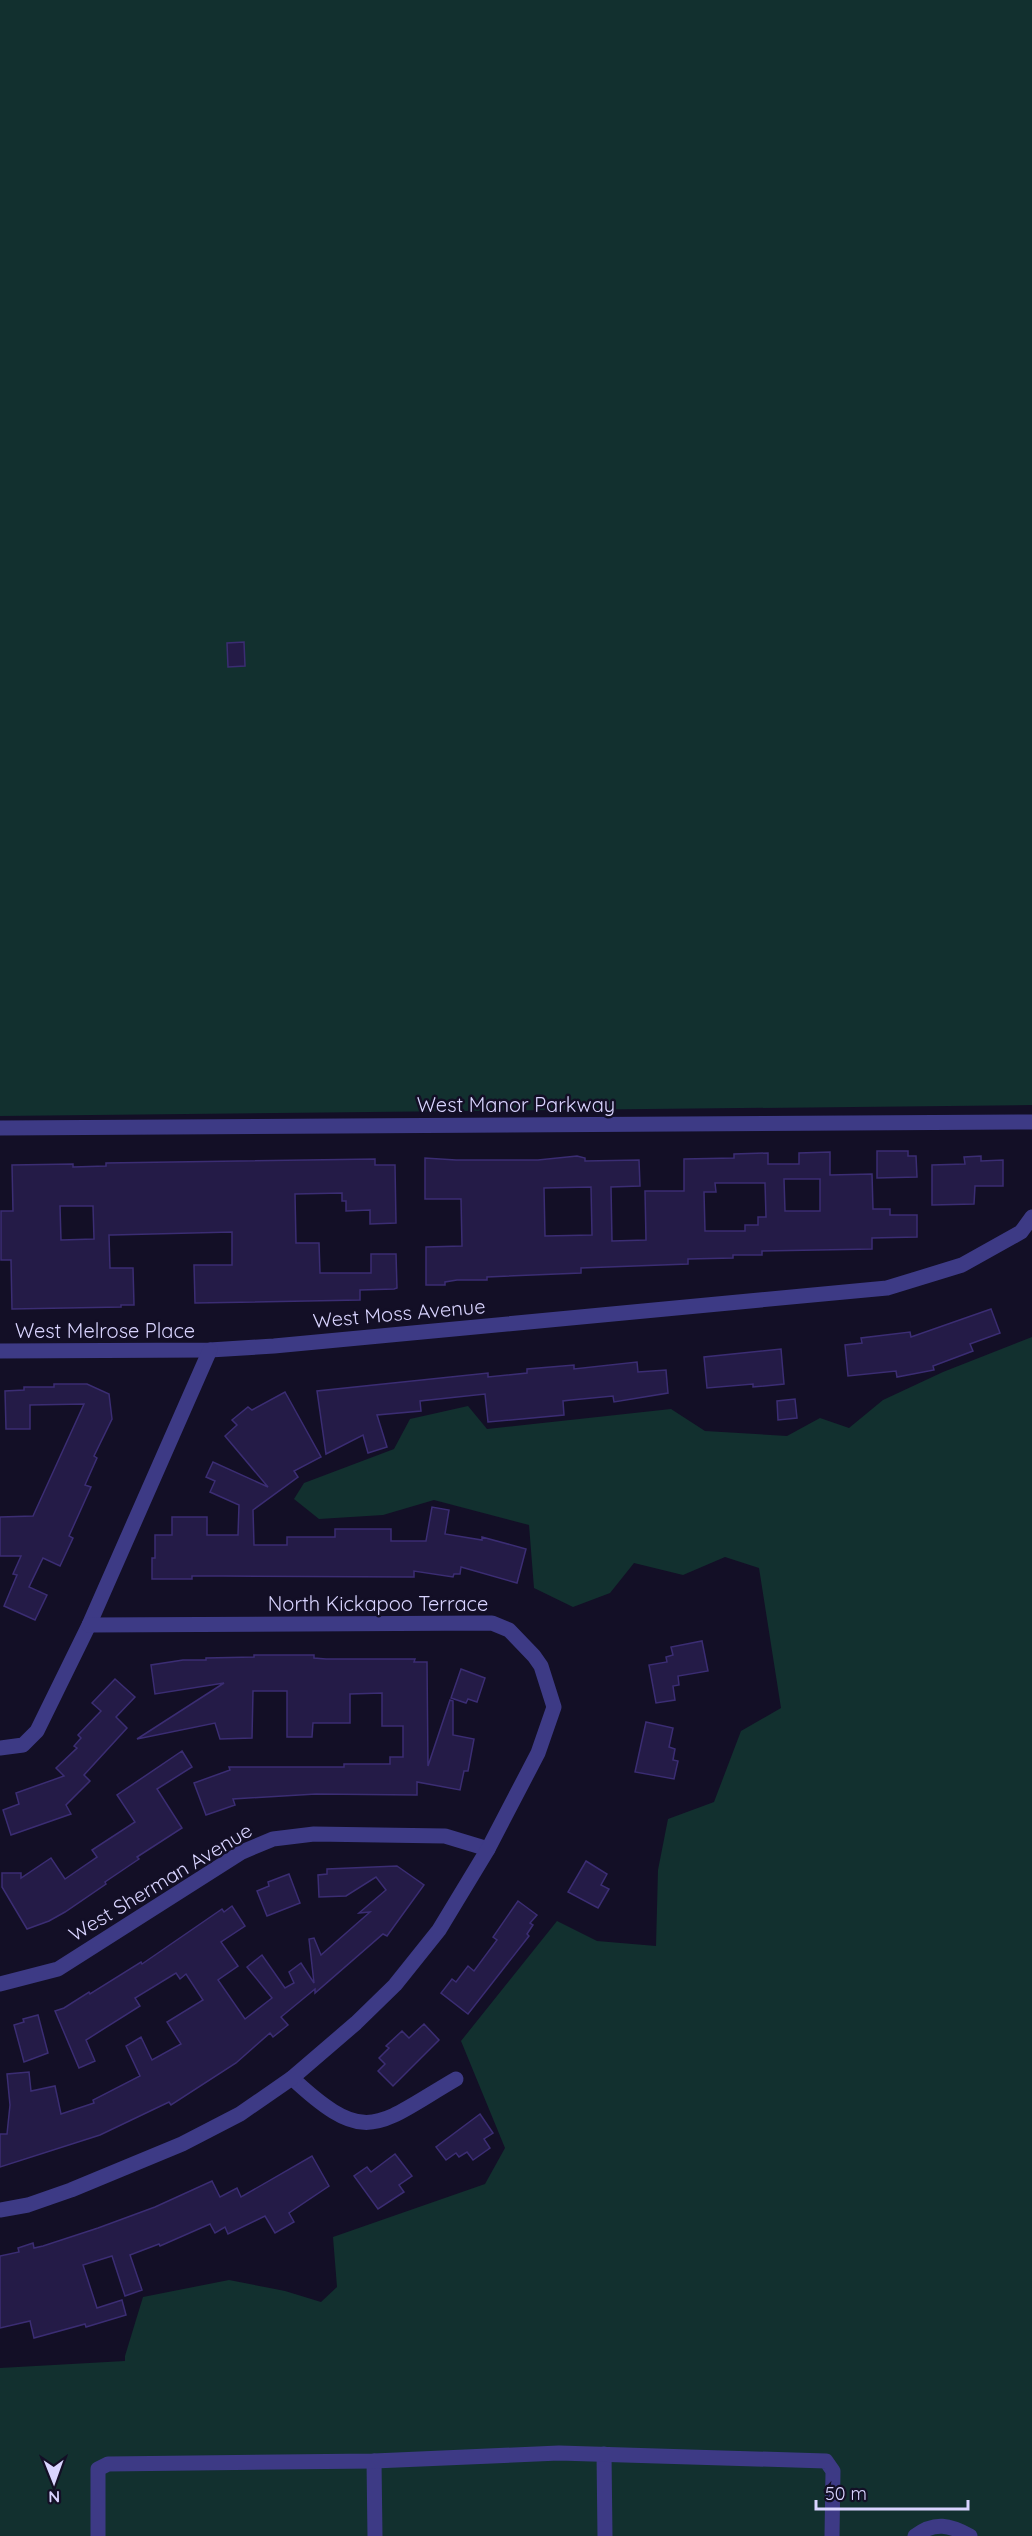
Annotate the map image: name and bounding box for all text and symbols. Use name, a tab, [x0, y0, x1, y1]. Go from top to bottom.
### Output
street label: West Manor Parkway	[417, 1092, 615, 1117]
street label: West Moss Avenue	[312, 1293, 486, 1333]
street label: West Melrose Place	[15, 1318, 195, 1343]
street label: North Kickapoo Terrace	[268, 1591, 488, 1616]
street label: West Sherman Avenue	[64, 1817, 256, 1947]
north arrow	[24, 2452, 84, 2512]
scale bar	[816, 2473, 968, 2511]
text: 50 m	[825, 2482, 867, 2505]
text: N	[48, 2487, 60, 2507]

